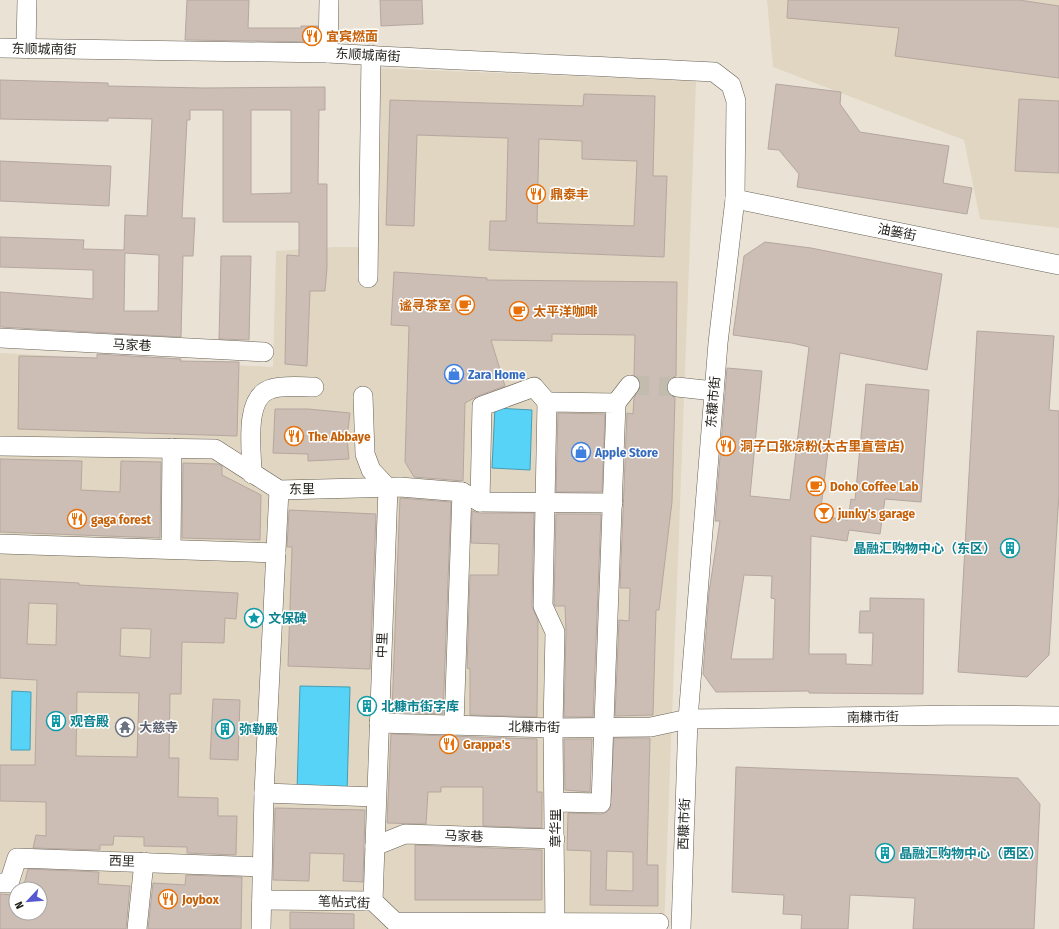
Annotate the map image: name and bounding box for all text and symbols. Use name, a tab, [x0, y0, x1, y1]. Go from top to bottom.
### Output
restaurant icon: 宜宾燃面	[301, 25, 323, 47]
place label: 宜宾燃面	[326, 29, 378, 44]
street label: 东顺城南街	[11, 41, 77, 57]
street label: 东顺城南街	[335, 46, 401, 64]
restaurant icon: 鼎泰丰	[525, 183, 547, 205]
place label: 鼎泰丰	[550, 187, 589, 202]
street label: 油篓街	[876, 221, 918, 243]
cafe icon: 谧寻茶室	[454, 294, 476, 316]
place label: 谧寻茶室	[399, 298, 451, 313]
cafe icon: 太平洋咖啡	[508, 300, 530, 322]
place label: 太平洋咖啡	[533, 304, 598, 319]
street label: 马家巷	[112, 336, 152, 354]
shop icon: Zara Home	[443, 363, 465, 385]
place label: Zara Home	[468, 367, 526, 382]
street label: 东糠市街	[703, 375, 723, 429]
restaurant icon: The Abbaye	[283, 425, 305, 447]
place label: The Abbaye	[308, 429, 371, 444]
restaurant icon: 洞子口张凉粉(太古里直营店)	[715, 435, 737, 457]
place label: 洞子口张凉粉(太古里直营店)	[740, 439, 904, 454]
shop icon: Apple Store	[570, 441, 592, 463]
place label: Apple Store	[594, 445, 658, 460]
cafe icon: Doho Coffee Lab	[805, 475, 827, 497]
place label: Doho Coffee Lab	[830, 479, 918, 494]
street label: 东里	[289, 481, 315, 497]
bar icon: junky's garage	[813, 502, 835, 524]
place label: junky's garage	[837, 506, 915, 521]
restaurant icon: gaga forest	[66, 508, 88, 530]
place label: gaga forest	[91, 512, 152, 527]
building icon: 晶融汇购物中心（东区）	[999, 537, 1021, 559]
place label: 晶融汇购物中心（东区）	[853, 541, 996, 556]
place icon: 文保碑	[243, 607, 265, 629]
place label: 文保碑	[268, 611, 307, 626]
street label: 中里	[374, 632, 390, 658]
building icon: 北糠市街字库	[356, 695, 378, 717]
place label: 北糠市街字库	[381, 699, 459, 714]
street label: 南糠市街	[847, 709, 899, 725]
building icon: 观音殿	[45, 710, 67, 732]
place label: 观音殿	[70, 714, 109, 729]
temple icon: 大慈寺	[114, 716, 136, 738]
building icon: 弥勒殿	[214, 718, 236, 740]
street label: 北糠市街	[508, 719, 560, 735]
place label: 大慈寺	[139, 720, 178, 735]
place label: 弥勒殿	[239, 722, 278, 737]
restaurant icon: Grappa's	[438, 733, 460, 755]
place label: Grappa's	[463, 737, 511, 752]
street label: 西糠市街	[676, 798, 692, 850]
street label: 章华里	[548, 808, 563, 848]
street label: 马家巷	[444, 828, 484, 844]
building icon: 晶融汇购物中心（西区）	[874, 842, 896, 864]
place label: 晶融汇购物中心（西区）	[899, 846, 1042, 861]
street label: 西里	[109, 853, 135, 869]
north arrow	[8, 881, 48, 921]
restaurant icon: Joybox	[157, 888, 179, 910]
place label: Joybox	[181, 892, 220, 907]
street label: 笔帖式街	[318, 893, 370, 911]
text: N	[12, 899, 27, 911]

